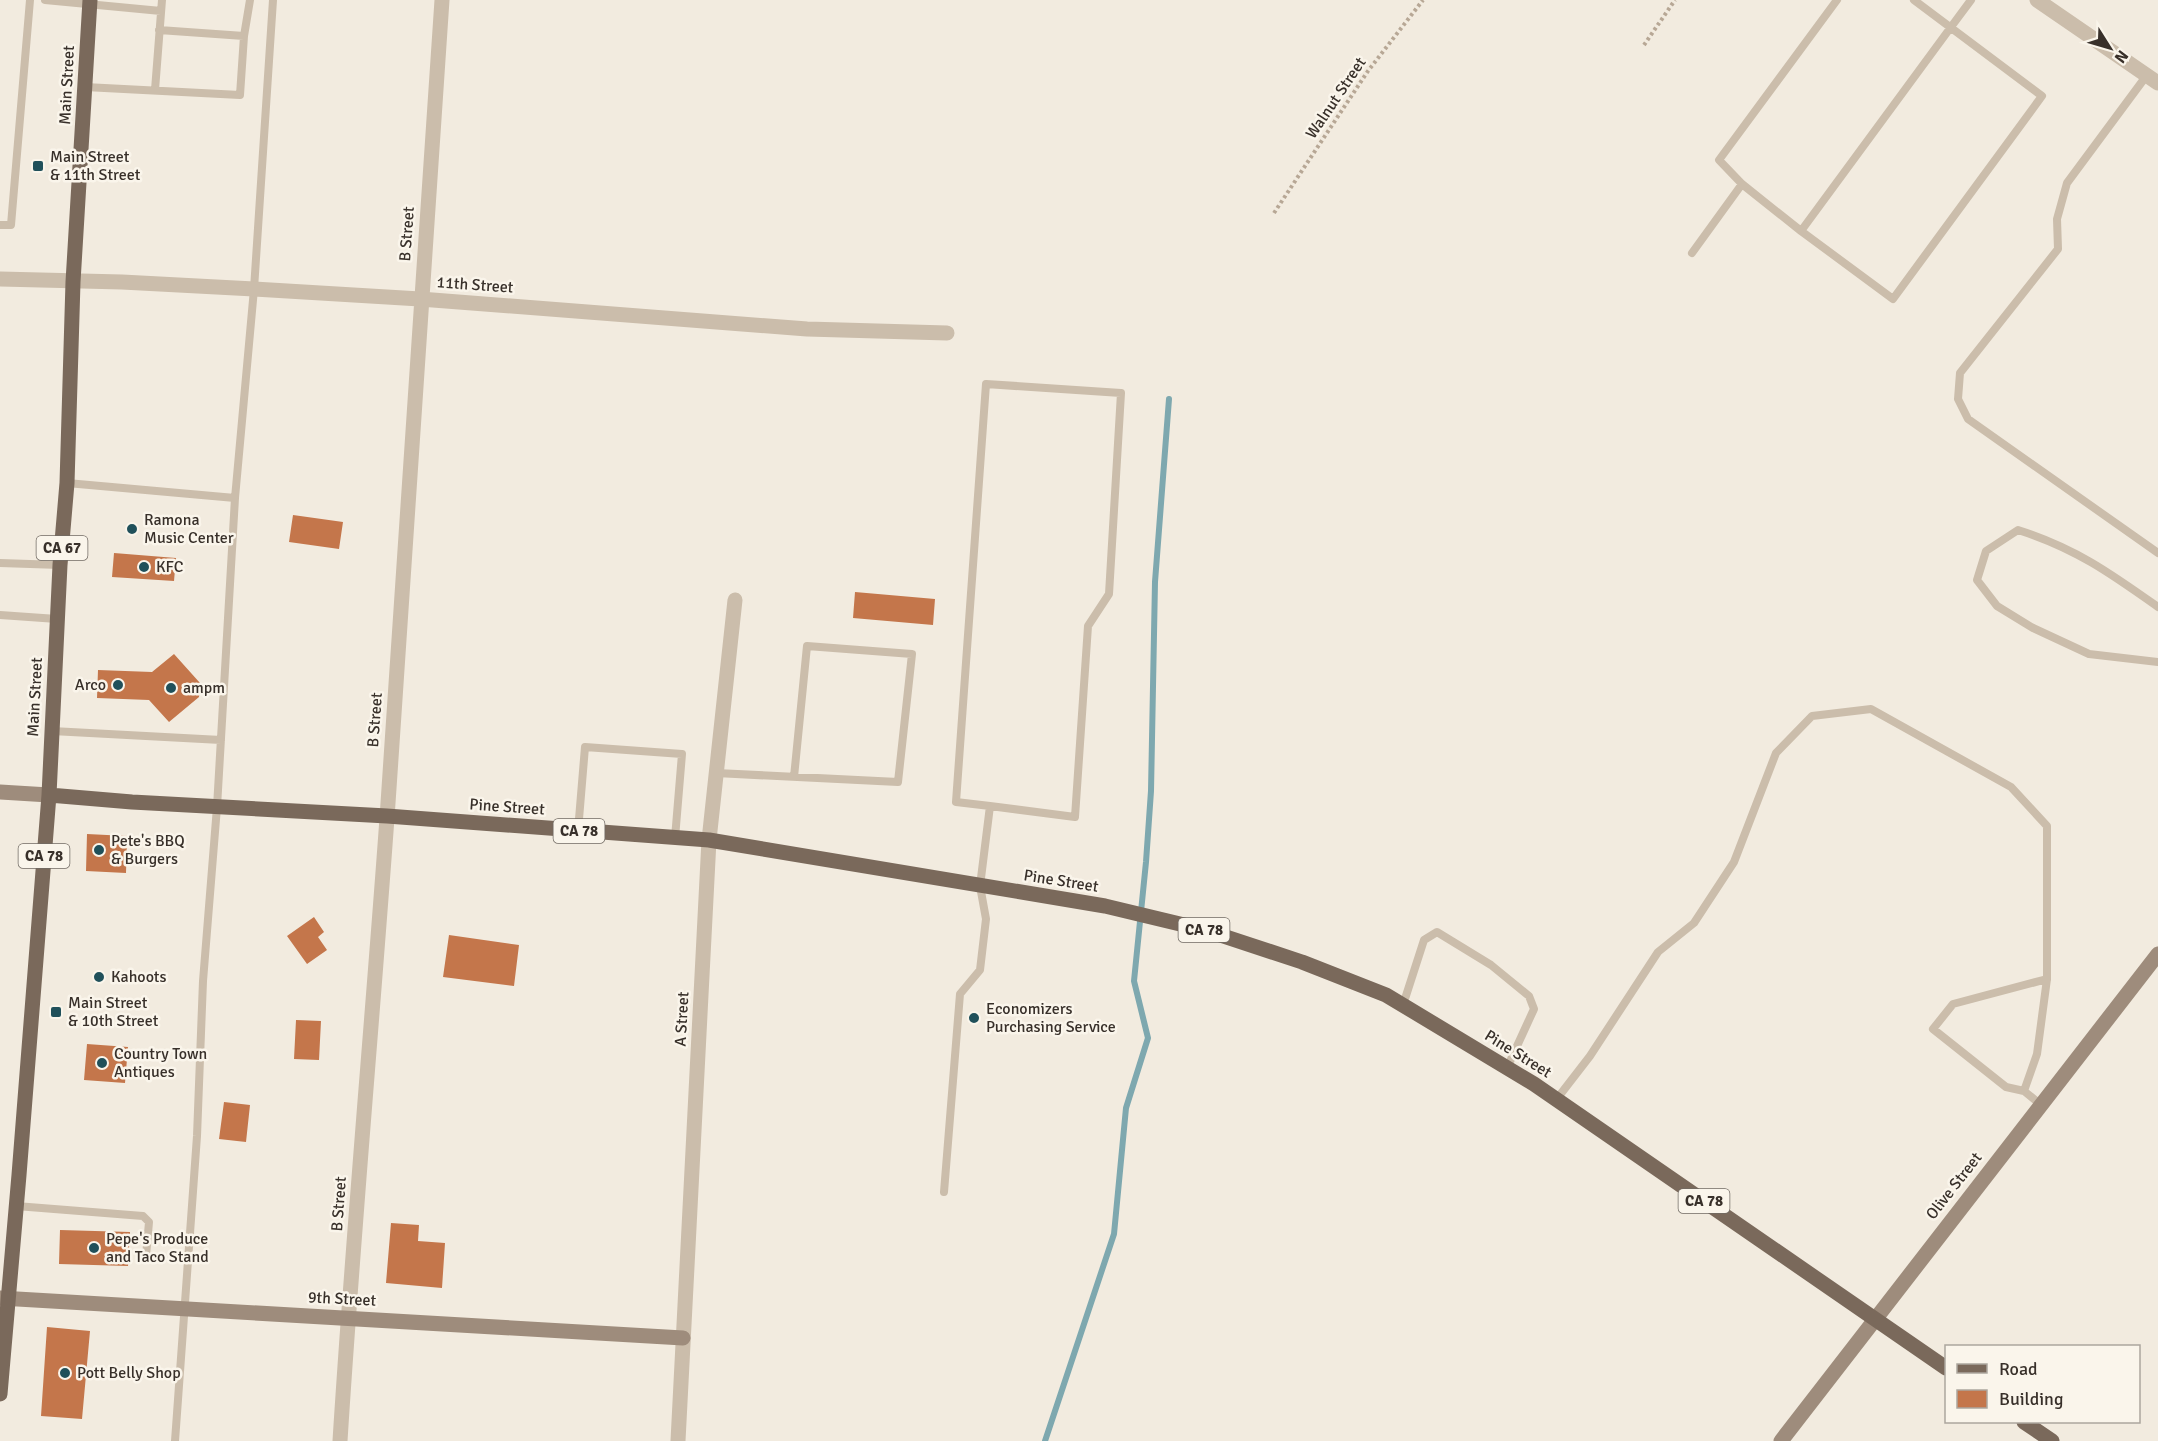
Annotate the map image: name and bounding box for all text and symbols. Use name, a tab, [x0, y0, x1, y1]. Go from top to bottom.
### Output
north arrow	[2080, 18, 2140, 78]
street label: Main Street	[55, 44, 79, 125]
text: N	[2110, 46, 2133, 67]
street label: Walnut Street	[1301, 53, 1371, 143]
place label: Main Street & 11th Street	[50, 147, 141, 185]
marker: Main Street & 11th Street	[31, 159, 45, 173]
street label: B Street	[395, 206, 419, 262]
street label: 11th Street	[436, 272, 514, 298]
place label: Ramona Music Center	[144, 510, 234, 548]
marker: Ramona Music Center	[125, 522, 139, 536]
road number: CA 67	[36, 536, 88, 560]
place label: KFC	[156, 557, 184, 577]
marker: KFC	[137, 560, 151, 574]
street label: Main Street	[23, 656, 47, 737]
place label: Arco	[75, 675, 106, 695]
marker: Arco	[111, 678, 125, 692]
place label: ampm	[183, 678, 225, 698]
marker: ampm	[164, 681, 178, 695]
street label: B Street	[363, 692, 387, 748]
street label: Pine Street	[469, 794, 546, 820]
road number: CA 78	[554, 819, 604, 843]
place label: Pete's BBQ & Burgers	[111, 831, 185, 869]
marker: Pete's BBQ & Burgers	[92, 843, 106, 857]
road number: CA 78	[18, 844, 70, 868]
street label: Pine Street	[1022, 865, 1100, 897]
road number: CA 78	[1178, 918, 1230, 942]
place label: Kahoots	[111, 967, 166, 987]
marker: Kahoots	[92, 970, 106, 984]
street label: A Street	[671, 991, 693, 1047]
place label: Main Street & 10th Street	[68, 993, 159, 1031]
place label: Economizers Purchasing Service	[986, 999, 1116, 1037]
marker: Main Street & 10th Street	[49, 1005, 63, 1019]
marker: Economizers Purchasing Service	[967, 1011, 981, 1025]
street label: Pine Street	[1481, 1026, 1556, 1083]
place label: Country Town Antiques	[114, 1044, 207, 1082]
marker: Country Town Antiques	[95, 1056, 109, 1070]
street label: Olive Street	[1922, 1148, 1987, 1224]
street label: B Street	[327, 1176, 351, 1232]
road number: CA 78	[1678, 1189, 1730, 1213]
place label: Pepe's Produce and Taco Stand	[106, 1229, 209, 1267]
marker: Pepe's Produce and Taco Stand	[87, 1241, 101, 1255]
street label: 9th Street	[307, 1287, 377, 1311]
legend	[1945, 1345, 2140, 1423]
text: Road	[1999, 1358, 2038, 1380]
place label: Pott Belly Shop	[77, 1363, 181, 1383]
marker: Pott Belly Shop	[58, 1366, 72, 1380]
text: Building	[1999, 1388, 2063, 1410]

